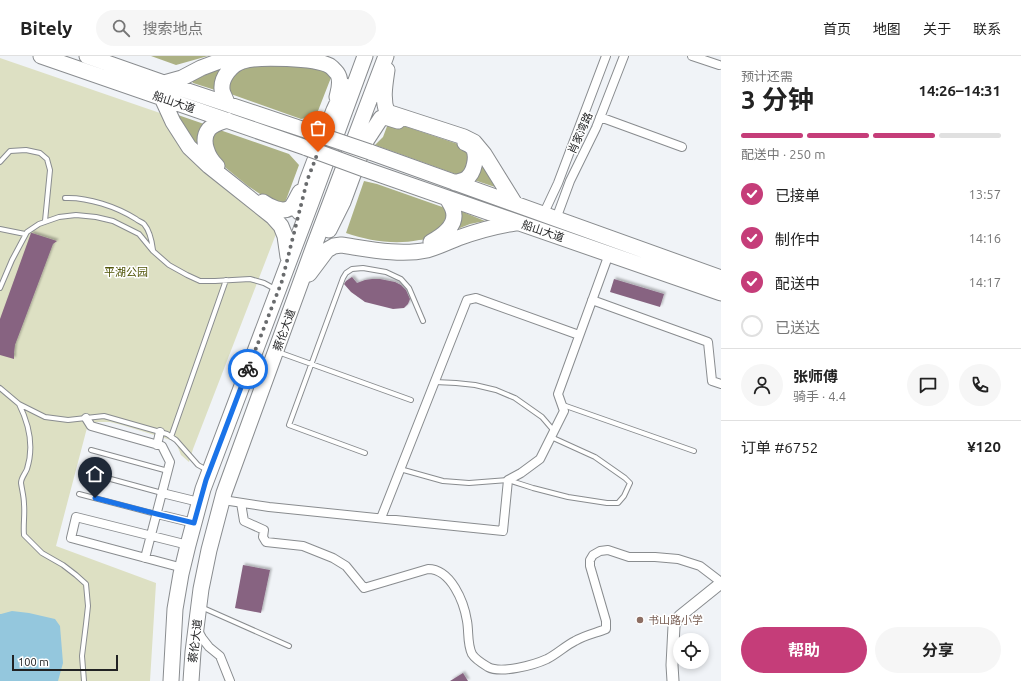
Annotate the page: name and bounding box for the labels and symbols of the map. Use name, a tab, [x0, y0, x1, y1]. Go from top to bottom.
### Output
street label: 船山大道	[151, 89, 197, 115]
street label: 肖家湾路	[566, 110, 594, 156]
pin	[301, 111, 335, 152]
street label: 船山大道	[520, 218, 566, 244]
park label: 平湖公园	[104, 266, 148, 278]
street label: 蔡伦大道	[271, 307, 297, 353]
courier	[228, 349, 268, 389]
pin	[78, 457, 112, 498]
place label: 书山路小学	[648, 614, 703, 626]
marker: 书山路小学	[635, 615, 645, 625]
street label: 蔡伦大道	[186, 618, 204, 664]
scale bar	[12, 653, 118, 672]

